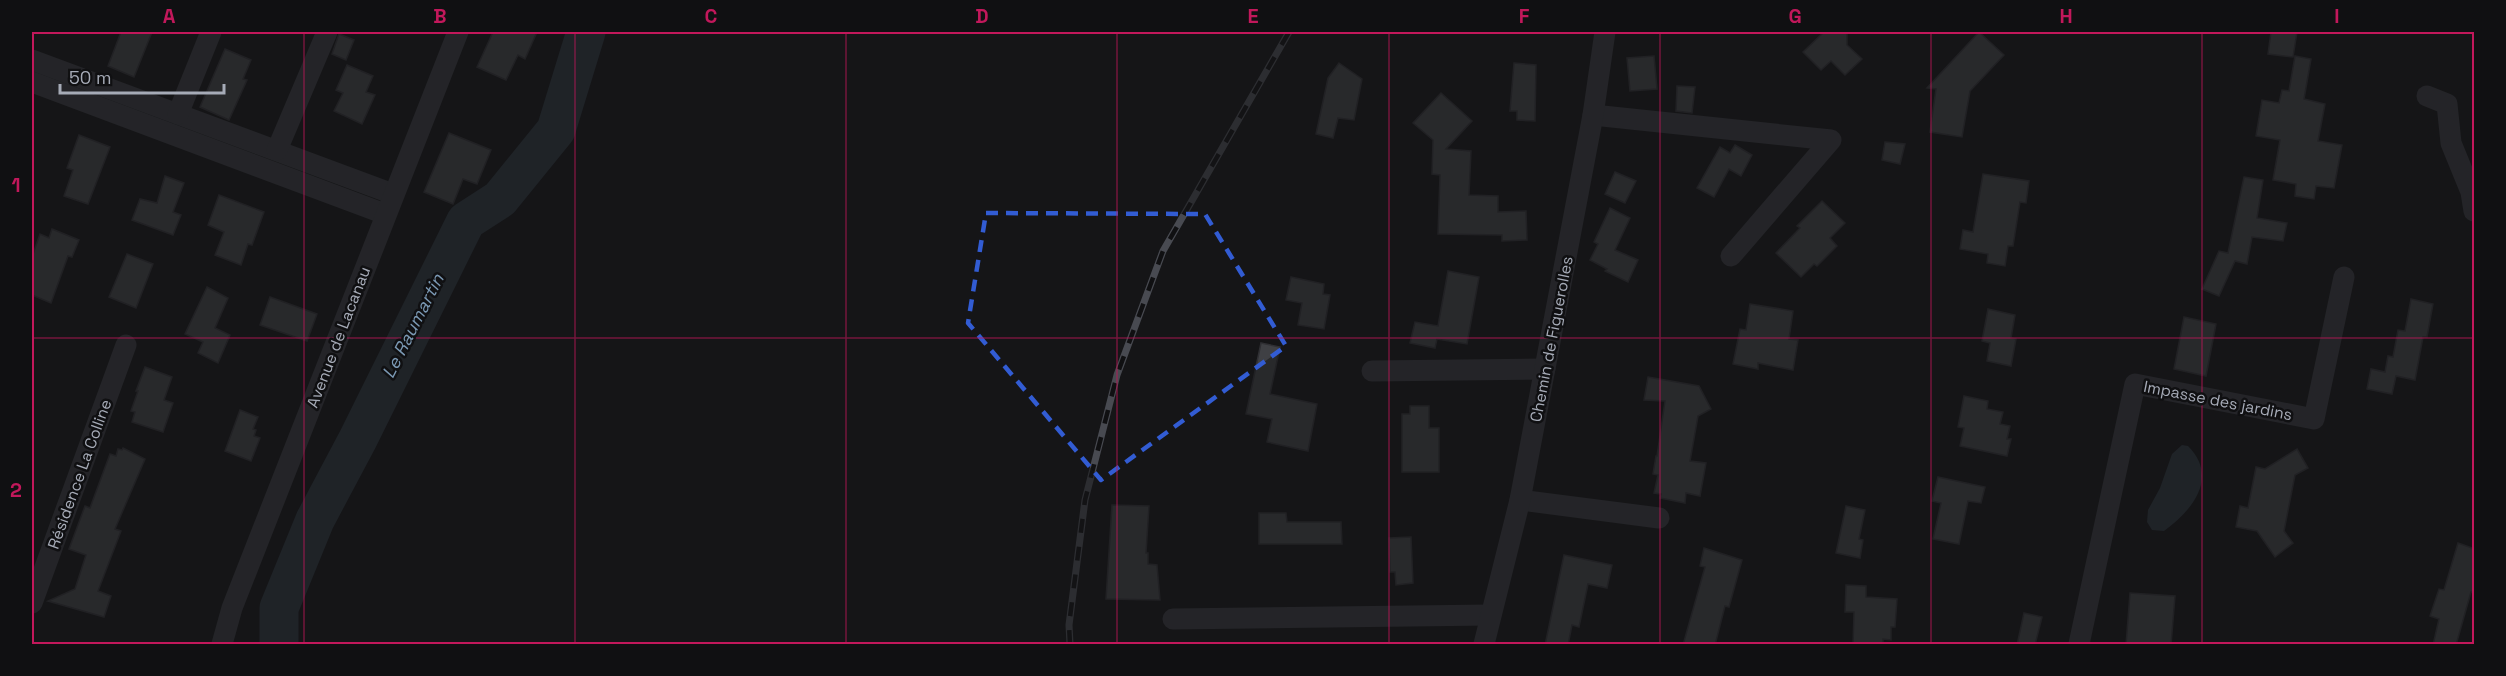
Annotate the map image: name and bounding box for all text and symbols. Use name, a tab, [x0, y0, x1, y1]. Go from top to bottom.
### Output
text: A	[163, 3, 176, 29]
text: B	[433, 3, 447, 29]
text: C	[705, 3, 718, 29]
text: D	[975, 3, 989, 29]
text: E	[1247, 3, 1259, 29]
text: F	[1519, 3, 1530, 29]
text: G	[1788, 3, 1802, 29]
text: H	[2059, 3, 2073, 29]
text: I	[2334, 3, 2340, 29]
scale bar	[60, 57, 224, 95]
text: 50 m	[69, 66, 111, 89]
text: 1	[11, 172, 21, 198]
street label: Chemin de Figuerolles	[1525, 254, 1578, 424]
street label: Avenue de Lacanau	[302, 264, 375, 411]
water label: Le Raumartin	[376, 269, 449, 382]
street label: Impasse des jardins	[2142, 376, 2294, 425]
street label: Résidence La Colline	[43, 396, 116, 552]
text: 2	[10, 477, 22, 503]

